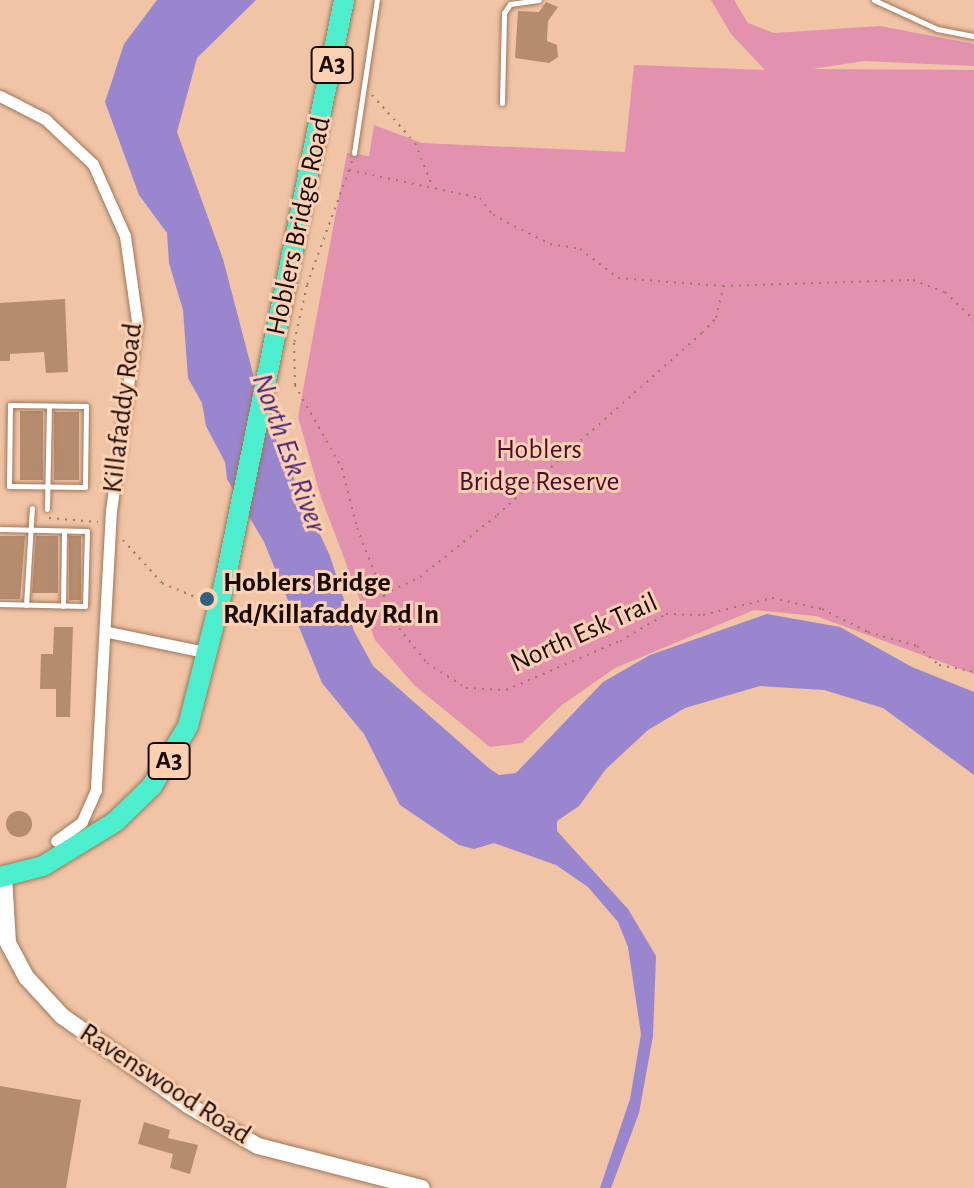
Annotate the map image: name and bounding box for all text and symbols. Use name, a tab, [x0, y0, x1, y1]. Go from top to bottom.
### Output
road number: A3	[310, 43, 354, 87]
street label: Hoblers Bridge Road	[259, 114, 339, 338]
street label: Killafaddy Road	[96, 321, 150, 495]
water label: North Esk River	[244, 369, 334, 537]
park label: Hoblers Bridge Reserve	[459, 433, 619, 499]
place label: Hoblers Bridge Rd/Killafaddy Rd In	[223, 566, 439, 632]
street label: North Esk Trail	[505, 586, 663, 680]
marker: Hoblers Bridge Rd/Killafaddy Rd In	[198, 590, 216, 608]
road number: A3	[147, 739, 191, 783]
street label: Ravenswood Road	[73, 1016, 257, 1152]

